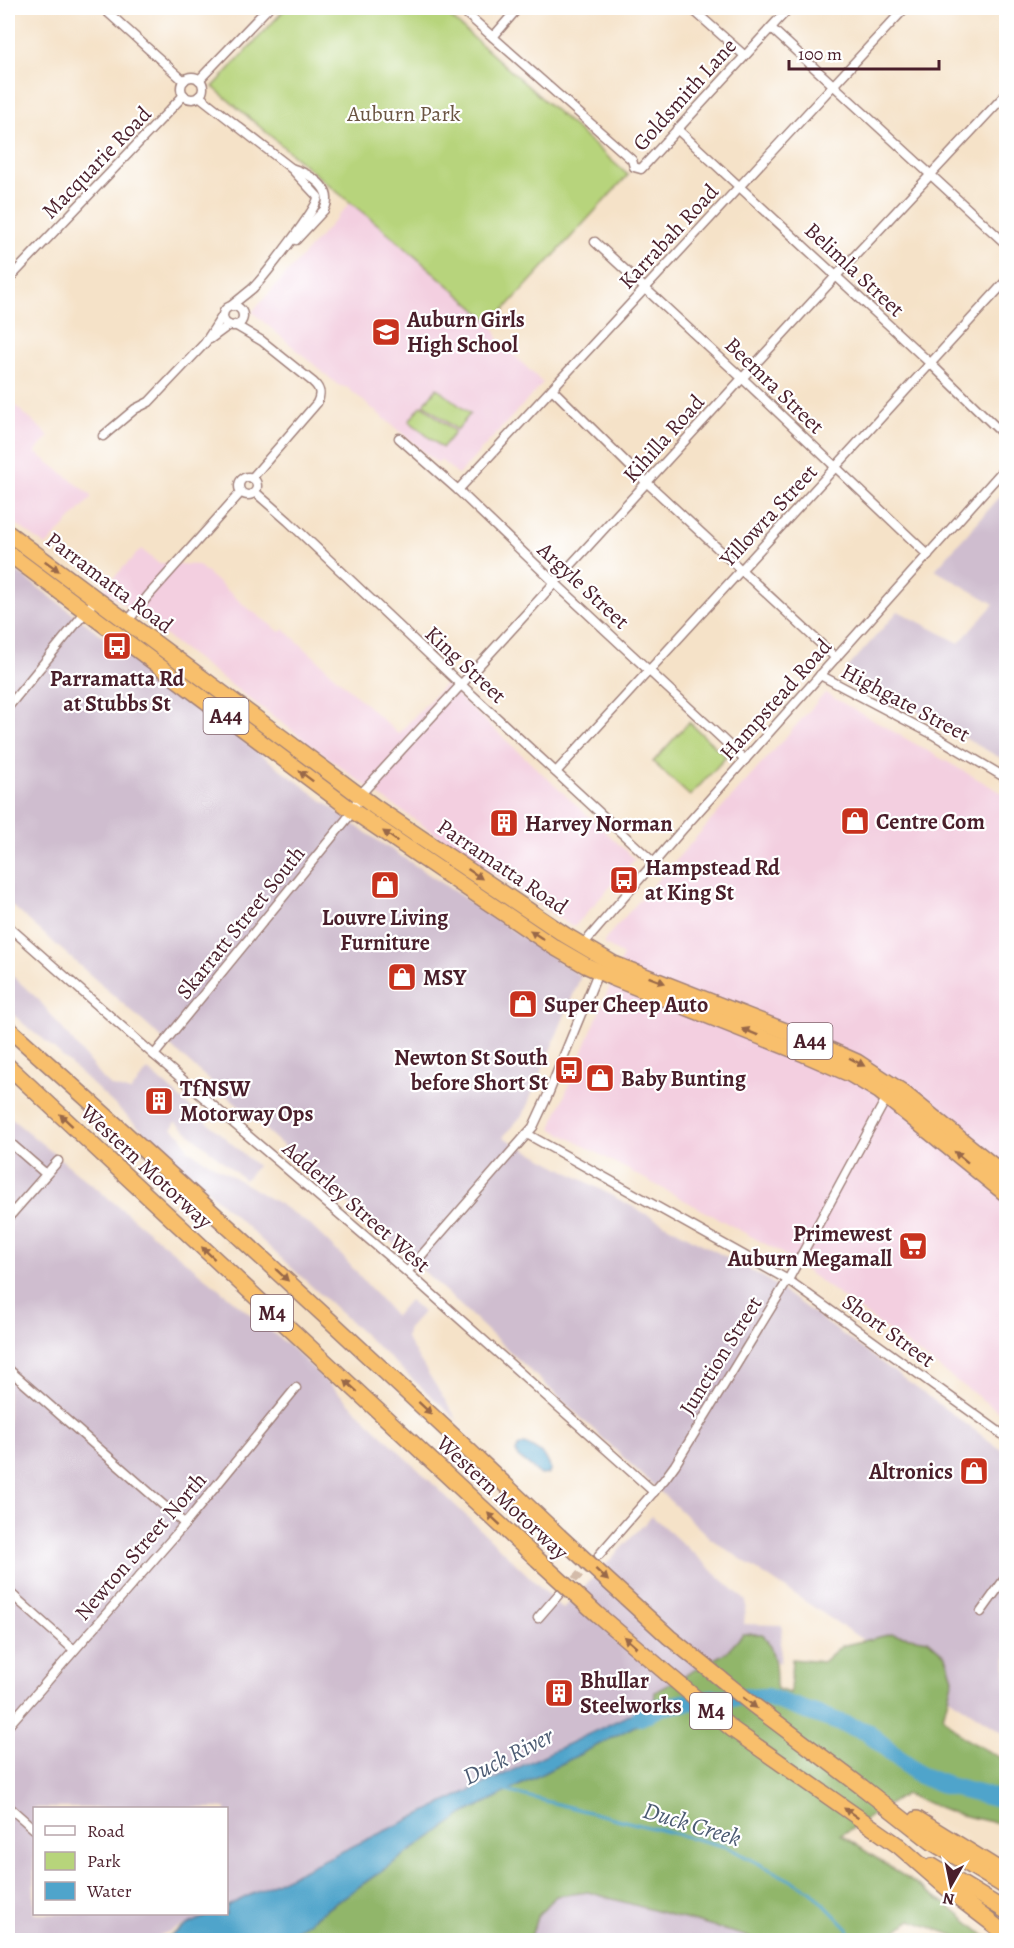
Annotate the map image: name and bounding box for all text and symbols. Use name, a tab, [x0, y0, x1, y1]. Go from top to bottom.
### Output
street label: Goldsmith Lane	[626, 32, 744, 158]
scale bar	[789, 33, 939, 71]
text: 100 m	[798, 42, 842, 66]
park label: Auburn Park	[346, 99, 461, 129]
street label: Macquarie Road	[35, 100, 158, 226]
street label: Karrabah Road	[612, 177, 726, 296]
street label: Belimla Street	[798, 216, 911, 324]
place label: Auburn Girls High School	[406, 305, 525, 360]
school or university icon: Auburn Girls High School	[370, 316, 402, 348]
street label: Beemra Street	[718, 331, 831, 441]
street label: Kihilla Road	[616, 388, 712, 489]
street label: Yillowra Street	[712, 458, 824, 575]
street label: Parramatta Road	[40, 525, 179, 641]
street label: Argyle Street	[530, 535, 636, 636]
one-way arrow	[43, 560, 59, 572]
street label: King Street	[418, 619, 513, 710]
bus stop icon: Parramatta Rd at Stubbs St	[101, 630, 133, 662]
street label: Hampstead Road	[713, 632, 839, 767]
street label: Highgate Street	[836, 656, 975, 749]
place label: Parramatta Rd at Stubbs St	[50, 664, 185, 719]
road number: A44	[204, 698, 248, 734]
one-way arrow	[298, 769, 314, 782]
shop icon: Centre Com	[839, 805, 871, 837]
building icon: Harvey Norman	[488, 807, 520, 839]
place label: Centre Com	[876, 807, 985, 837]
place label: Harvey Norman	[525, 809, 673, 839]
street label: Parramatta Road	[431, 812, 574, 922]
one-way arrow	[382, 830, 398, 842]
street label: Skarratt Street South	[169, 839, 312, 1006]
place label: Hampstead Rd at King St	[645, 853, 780, 908]
bus stop icon: Hampstead Rd at King St	[608, 864, 640, 896]
one-way arrow	[467, 868, 483, 880]
shop icon: Louvre Living Furniture	[369, 869, 401, 901]
place label: Louvre Living Furniture	[322, 903, 449, 958]
one-way arrow	[530, 929, 546, 941]
shop icon: MSY	[386, 961, 418, 993]
place label: MSY	[423, 963, 467, 993]
one-way arrow	[648, 976, 666, 986]
shop icon: Super Cheep Auto	[507, 988, 539, 1020]
place label: Super Cheep Auto	[544, 990, 708, 1020]
road number: A44	[788, 1023, 832, 1059]
one-way arrow	[740, 1027, 758, 1037]
place label: Newton St South before Short St	[394, 1043, 549, 1098]
bus stop icon: Newton St South before Short St	[553, 1054, 585, 1086]
one-way arrow	[848, 1057, 865, 1067]
shop icon: Baby Bunting	[584, 1062, 616, 1094]
place label: Baby Bunting	[621, 1064, 747, 1094]
place label: TfNSW Motorway Ops	[180, 1074, 313, 1129]
building icon: TfNSW Motorway Ops	[143, 1085, 175, 1117]
street label: Western Motorway	[73, 1097, 219, 1236]
one-way arrow	[59, 1114, 73, 1128]
street label: Adderley Street West	[275, 1133, 437, 1279]
one-way arrow	[953, 1151, 969, 1164]
place label: Primewest Auburn Megamall	[727, 1219, 893, 1274]
supermarket icon: Primewest Auburn Megamall	[897, 1230, 929, 1262]
one-way arrow	[201, 1246, 216, 1260]
one-way arrow	[274, 1268, 289, 1281]
street label: Short Street	[836, 1287, 941, 1375]
street label: Junction Street	[672, 1290, 769, 1421]
road number: M4	[251, 1295, 293, 1331]
one-way arrow	[344, 1380, 359, 1393]
one-way arrow	[418, 1400, 432, 1414]
street label: Western Motorway	[429, 1428, 575, 1567]
shop icon: Altronics	[958, 1455, 990, 1487]
place label: Altronics	[868, 1457, 953, 1487]
street label: Newton Street North	[68, 1466, 214, 1627]
one-way arrow	[486, 1512, 501, 1526]
one-way arrow	[595, 1568, 609, 1582]
one-way arrow	[622, 1636, 638, 1649]
place label: Bhullar Steelworks	[580, 1666, 682, 1721]
building icon: Bhullar Steelworks	[543, 1677, 575, 1709]
road number: M4	[690, 1693, 732, 1729]
one-way arrow	[742, 1696, 758, 1709]
water label: Duck River	[457, 1719, 559, 1792]
water label: Duck Creek	[639, 1794, 745, 1854]
legend	[33, 1807, 228, 1915]
one-way arrow	[843, 1807, 859, 1819]
text: Road	[87, 1819, 125, 1843]
text: Park	[87, 1849, 121, 1873]
north arrow	[921, 1855, 981, 1915]
text: Water	[86, 1879, 132, 1903]
text: N	[941, 1887, 956, 1911]

